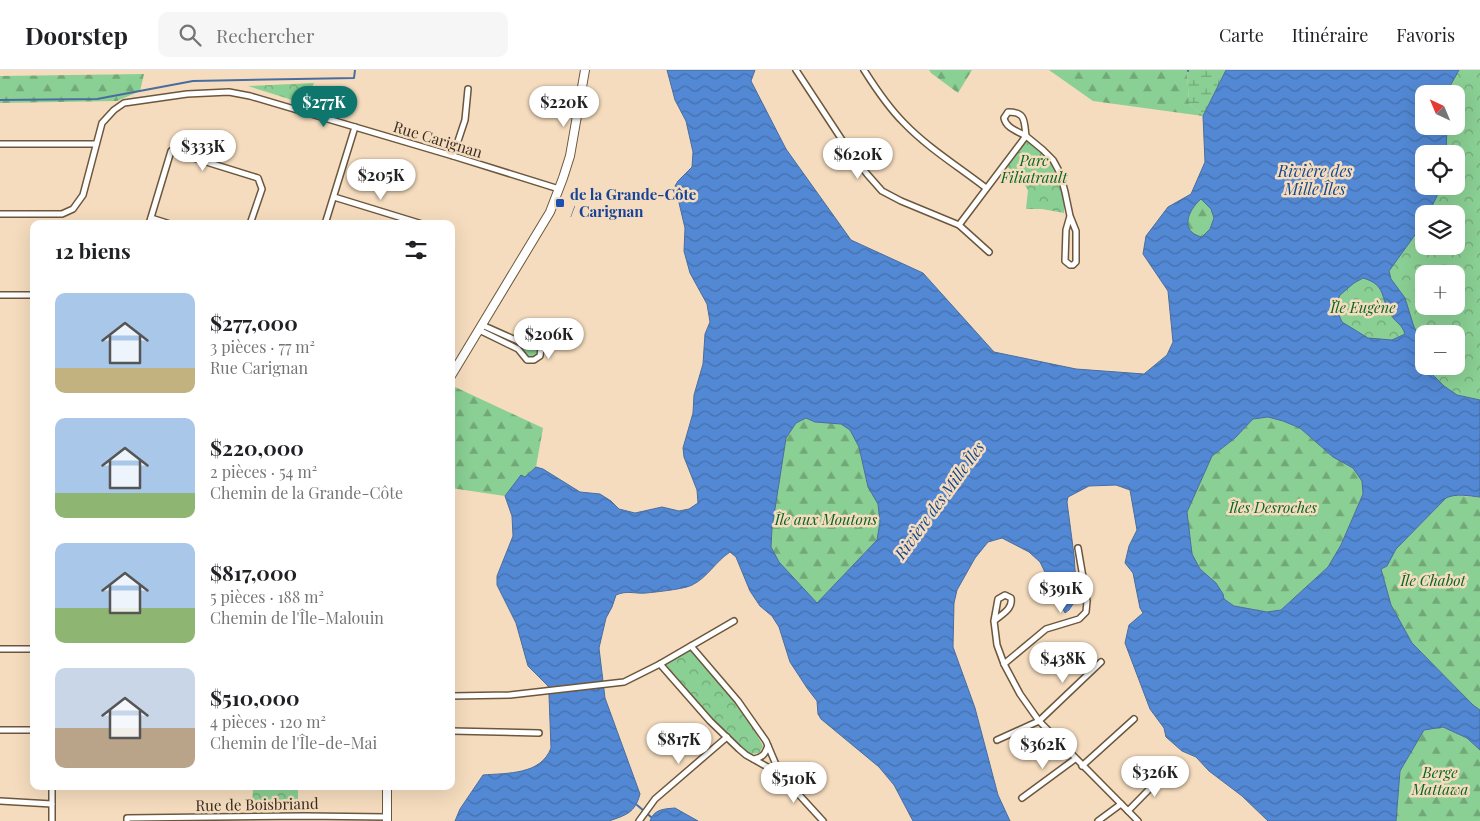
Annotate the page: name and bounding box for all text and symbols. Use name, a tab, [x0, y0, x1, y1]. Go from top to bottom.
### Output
search box	[158, 12, 508, 57]
text: Doorstep	[25, 19, 128, 51]
icon: search	[176, 21, 204, 49]
text: Rechercher	[216, 22, 314, 48]
text: Carte	[1219, 23, 1264, 47]
text: Itinéraire	[1292, 23, 1368, 47]
text: Favoris	[1396, 23, 1455, 47]
pin: $277K	[289, 85, 359, 128]
pin: $220K	[529, 85, 599, 128]
north arrow	[1415, 85, 1465, 135]
map controls	[1415, 85, 1465, 375]
text: $277K	[302, 91, 346, 112]
text: $220K	[540, 91, 588, 112]
street label: Rue Carignan	[391, 116, 485, 162]
pin: $333K	[168, 129, 238, 172]
text: $333K	[181, 135, 225, 156]
pin: $620K	[823, 138, 893, 180]
text: $620K	[834, 143, 882, 164]
button: locate	[1415, 145, 1465, 195]
park label: Parc Filiatrault	[1000, 150, 1068, 187]
pin: $205K	[346, 158, 416, 201]
water label: Rivière des Mille Îles	[1277, 160, 1352, 199]
text: $205K	[358, 164, 404, 185]
place label: de la Grande-Côte / Carignan	[570, 184, 697, 221]
marker: de la Grande-Côte / Carignan	[554, 197, 566, 209]
button: layers	[1415, 205, 1465, 255]
text: 12 biens	[55, 236, 131, 264]
icon: filters	[402, 236, 430, 264]
button: +	[1415, 265, 1465, 315]
park label: Ïle Eugène	[1329, 297, 1396, 317]
text: $277,000	[210, 308, 298, 336]
icon: home	[95, 313, 155, 373]
pin: $206K	[514, 318, 584, 360]
text: $206K	[525, 323, 573, 344]
button: −	[1415, 325, 1465, 375]
text: 3 pièces · 77 m²	[210, 336, 315, 357]
text: Rue Carignan	[210, 357, 308, 378]
text: $220,000	[210, 433, 304, 461]
water label: Rivière des Mille Îles	[889, 437, 989, 564]
icon: home	[95, 438, 155, 498]
text: 2 pièces · 54 m²	[210, 461, 317, 482]
text: Chemin de la Grande-Côte	[210, 482, 403, 503]
park label: Îles Desroches	[1228, 497, 1317, 517]
park label: Île aux Moutons	[774, 509, 878, 529]
text: $817,000	[210, 558, 297, 586]
icon: home	[95, 563, 155, 623]
park label: Île Chabot	[1399, 570, 1467, 590]
pin: $391K	[1026, 572, 1096, 614]
text: $391K	[1039, 577, 1083, 598]
text: 5 pièces · 188 m²	[210, 586, 324, 607]
text: Chemin de l'Île-Malouin	[210, 607, 384, 628]
pin: $438K	[1028, 642, 1098, 684]
text: $438K	[1040, 647, 1086, 668]
text: $510,000	[210, 683, 300, 711]
icon: home	[95, 688, 155, 748]
text: 4 pièces · 120 m²	[210, 711, 326, 732]
pin: $817K	[644, 722, 714, 765]
text: $817K	[658, 728, 701, 749]
pin: $362K	[1008, 728, 1078, 770]
text: Chemin de l'Île-de-Mai	[210, 732, 377, 753]
text: $362K	[1020, 733, 1066, 754]
pin: $326K	[1120, 756, 1190, 798]
text: $326K	[1132, 761, 1178, 782]
pin: $510K	[759, 762, 829, 804]
park label: Berge Mattawa	[1411, 762, 1468, 799]
text: $510K	[772, 767, 816, 788]
street label: Rue de Boisbriand	[195, 793, 319, 815]

